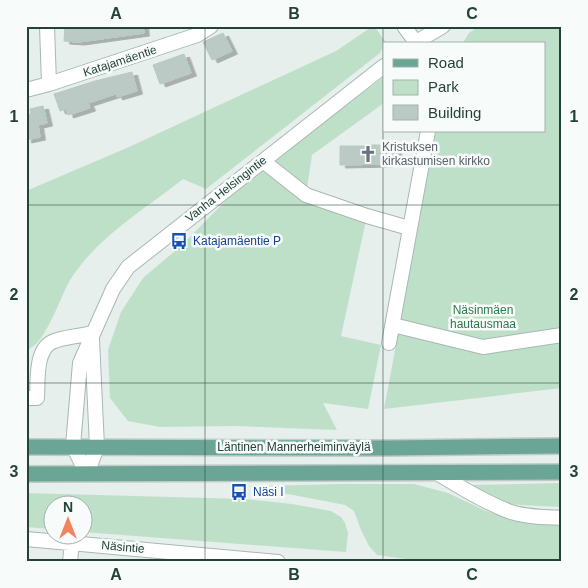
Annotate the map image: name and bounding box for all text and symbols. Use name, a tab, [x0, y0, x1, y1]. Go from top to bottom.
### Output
text: A	[110, 5, 122, 22]
text: B	[288, 5, 300, 22]
text: C	[466, 5, 478, 22]
street label: Katajamäentie	[81, 42, 159, 80]
legend	[383, 42, 546, 132]
text: Road	[428, 54, 464, 71]
text: Park	[428, 78, 459, 95]
text: Building	[428, 104, 481, 121]
text: 1	[10, 108, 19, 125]
text: 1	[570, 108, 579, 125]
place label: Kristuksen kirkastumisen kirkko	[382, 140, 490, 168]
church icon: Kristuksen kirkastumisen kirkko	[358, 144, 378, 164]
street label: Vanha Helsingintie	[183, 153, 270, 225]
bus stop icon: Katajamäentie P	[169, 231, 189, 251]
place label: Katajamäentie P	[193, 234, 281, 248]
text: 2	[10, 286, 19, 303]
text: 2	[570, 286, 579, 303]
park label: Näsinmäen hautausmaa	[450, 303, 516, 331]
street label: Läntinen Mannerheiminväylä	[217, 440, 371, 454]
text: 3	[10, 463, 19, 480]
text: 3	[570, 463, 579, 480]
bus stop icon: Näsi I	[229, 482, 249, 502]
place label: Näsi I	[253, 485, 284, 499]
north arrow	[42, 496, 92, 546]
text: N	[63, 499, 73, 515]
street label: Näsintie	[101, 538, 146, 556]
text: A	[110, 566, 122, 583]
text: B	[288, 566, 300, 583]
text: C	[466, 566, 478, 583]

